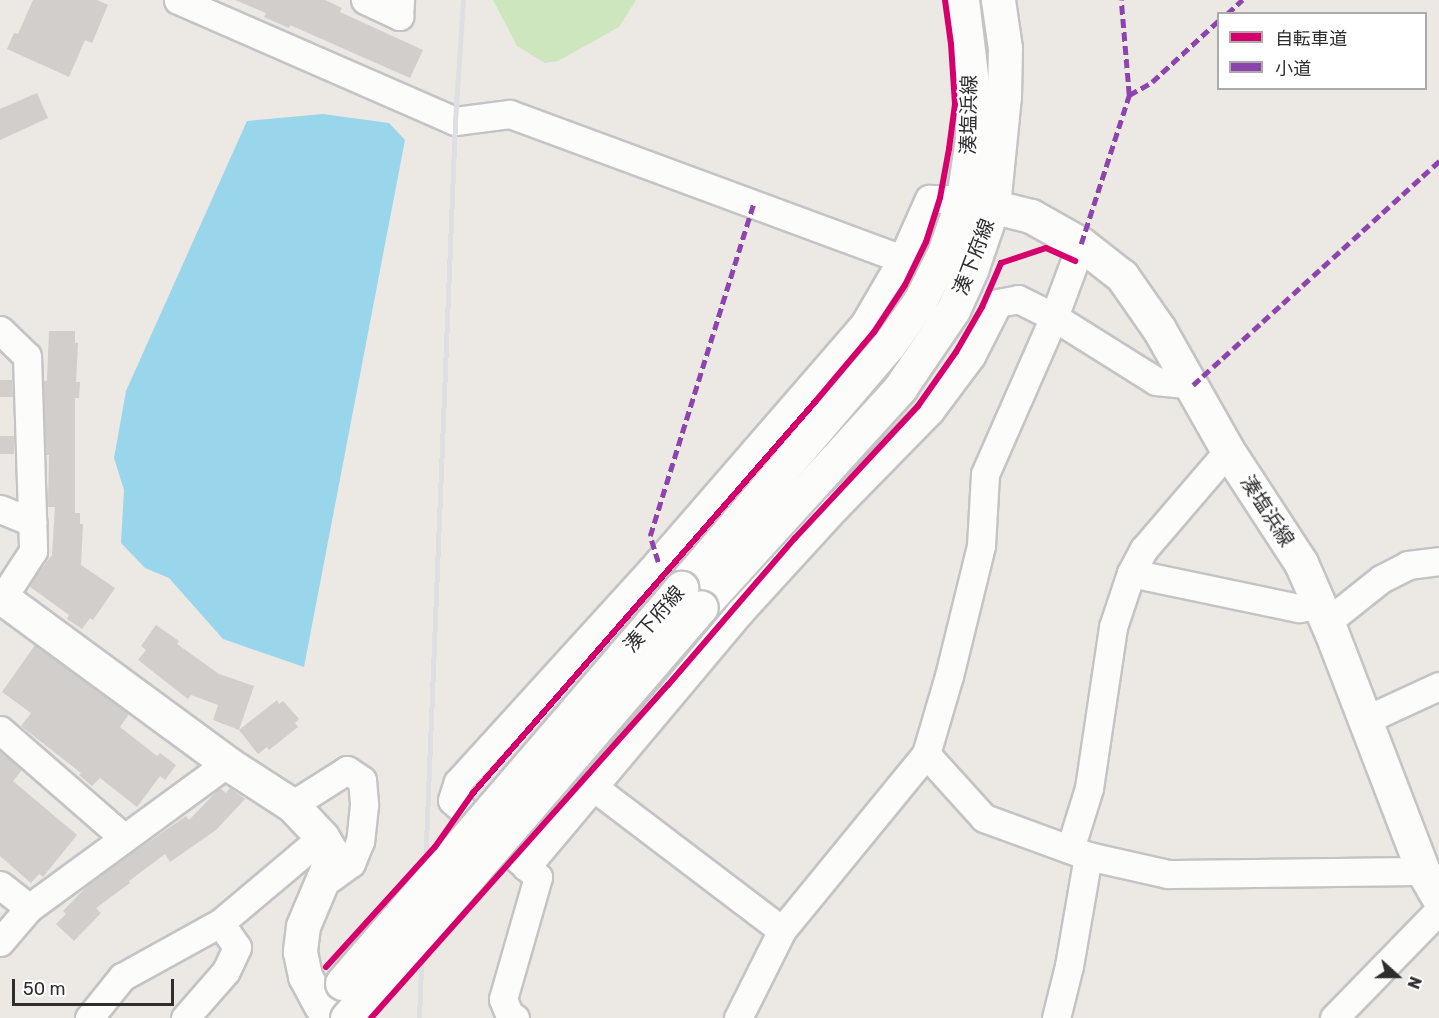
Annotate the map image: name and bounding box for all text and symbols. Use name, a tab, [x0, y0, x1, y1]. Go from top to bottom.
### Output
legend	[1217, 12, 1427, 90]
text: 自転車道	[1275, 28, 1347, 50]
text: 小道	[1275, 58, 1311, 80]
street label: 湊塩浜線	[956, 75, 982, 155]
street label: 湊下府線	[948, 215, 1000, 299]
street label: 湊塩浜線	[1235, 471, 1299, 551]
street label: 湊下府線	[619, 581, 689, 657]
north arrow	[1367, 946, 1427, 1006]
scale bar	[15, 967, 177, 1005]
text: N	[1403, 974, 1425, 991]
text: 50 m	[23, 978, 66, 1000]

